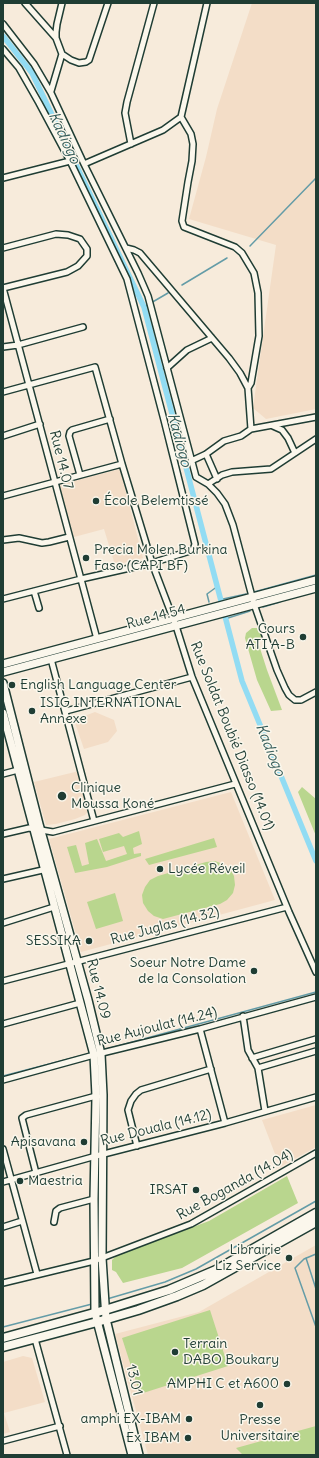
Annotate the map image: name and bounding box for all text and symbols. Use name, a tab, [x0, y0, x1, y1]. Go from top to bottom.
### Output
water label: Kadiogo	[44, 109, 84, 167]
water label: Kadiogo	[163, 411, 195, 469]
street label: Rue 14.07	[46, 429, 76, 491]
place label: École Belemtissé	[104, 493, 209, 509]
marker: École Belemtissé	[91, 496, 101, 506]
place label: Precia Molen Burkina Faso (CAPI BF)	[94, 542, 228, 574]
marker: Precia Molen Burkina Faso (CAPI BF)	[81, 553, 91, 563]
street label: Rue 14.54	[125, 601, 187, 633]
place label: Cours ATI A-B	[246, 621, 295, 654]
marker: Cours ATI A-B	[298, 632, 308, 642]
street label: Rue Soldat Boubié Diasso (14.01)	[186, 639, 278, 833]
place label: English Language Center	[20, 677, 176, 693]
marker: English Language Center	[7, 680, 17, 690]
place label: ISIG INTERNATIONAL Annexe	[40, 695, 182, 728]
marker: ISIG INTERNATIONAL Annexe	[27, 706, 37, 716]
water label: Kadiogo	[251, 721, 289, 779]
place label: Clinique Moussa Koné	[71, 780, 154, 812]
marker: Clinique Moussa Koné	[56, 790, 68, 802]
place label: Lycée Réveil	[168, 861, 245, 877]
marker: Lycée Réveil	[155, 864, 165, 874]
street label: Rue Juglas (14.32)	[109, 903, 221, 949]
place label: SESSIKA	[26, 933, 81, 949]
marker: SESSIKA	[84, 936, 94, 946]
place label: Soeur Notre Dame de la Consolation	[130, 955, 246, 988]
street label: Rue 14.09	[82, 957, 114, 1021]
marker: Soeur Notre Dame de la Consolation	[249, 966, 259, 976]
street label: Rue Aujoulat (14.24)	[95, 1004, 219, 1050]
street label: Rue Douala (14.12)	[99, 1106, 213, 1150]
place label: Apisavana	[11, 1134, 76, 1150]
marker: Apisavana	[79, 1137, 89, 1147]
street label: Rue Boganda (14.04)	[174, 1146, 296, 1224]
place label: Maestria	[28, 1173, 83, 1189]
marker: Maestria	[15, 1176, 25, 1186]
place label: IRSAT	[150, 1182, 188, 1198]
marker: IRSAT	[191, 1185, 201, 1195]
place label: Librairie Liz Service	[215, 1242, 281, 1274]
marker: Librairie Liz Service	[284, 1253, 294, 1263]
place label: Terrain DABO Boukary	[183, 1336, 279, 1368]
marker: Terrain DABO Boukary	[170, 1347, 180, 1357]
street label: 13.01	[122, 1363, 146, 1397]
place label: AMPHI C et A600	[167, 1376, 279, 1392]
marker: AMPHI C et A600	[282, 1379, 292, 1389]
marker: Presse Universitaire	[255, 1400, 265, 1410]
place label: amphi EX-IBAM	[80, 1411, 181, 1427]
place label: Presse Universitaire	[221, 1412, 299, 1444]
marker: amphi EX-IBAM	[184, 1414, 194, 1424]
place label: Ex IBAM	[126, 1430, 180, 1446]
marker: Ex IBAM	[183, 1433, 193, 1443]

